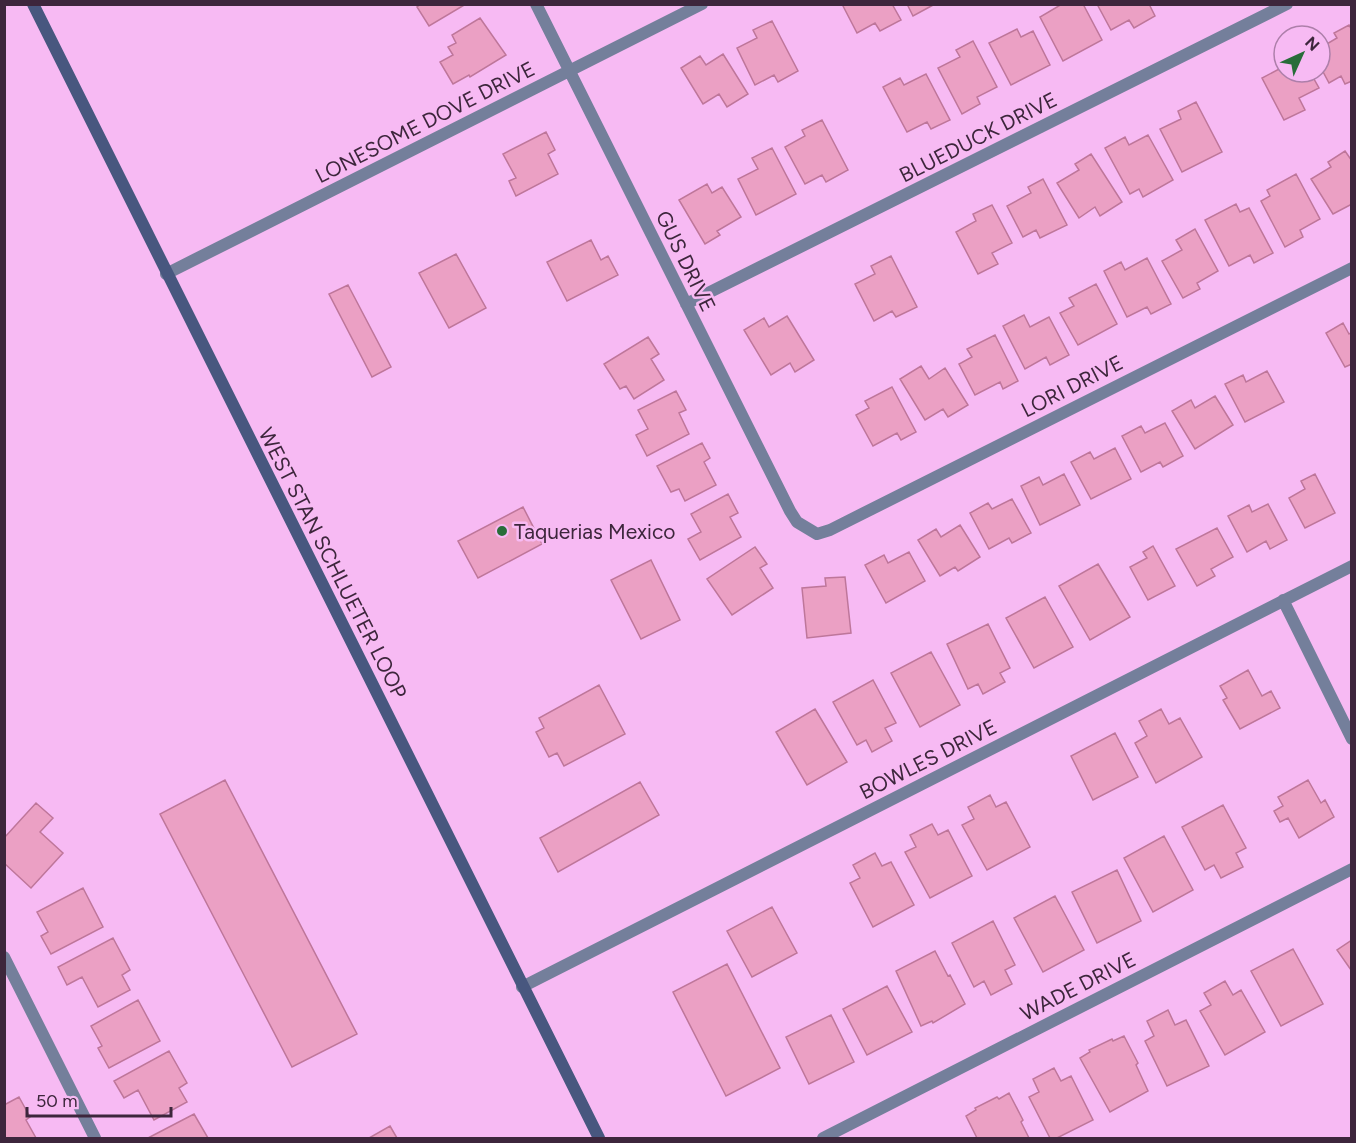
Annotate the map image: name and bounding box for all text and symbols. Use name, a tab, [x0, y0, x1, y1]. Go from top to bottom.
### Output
north arrow	[1272, 24, 1332, 84]
text: N	[1301, 33, 1323, 55]
street label: LONESOME DOVE DRIVE	[311, 56, 539, 188]
street label: BLUEDUCK DRIVE	[895, 86, 1061, 188]
street label: GUS DRIVE	[651, 206, 721, 316]
street label: LORI DRIVE	[1017, 350, 1127, 422]
street label: WEST STAN SCHLUETER LOOP	[254, 423, 412, 703]
place label: Taquerias Mexico	[514, 519, 676, 544]
marker: Taquerias Mexico	[495, 524, 509, 538]
street label: BOWLES DRIVE	[855, 714, 1001, 804]
street label: WADE DRIVE	[1016, 946, 1140, 1026]
scale bar	[27, 1080, 171, 1118]
text: 50 m	[36, 1090, 78, 1112]

